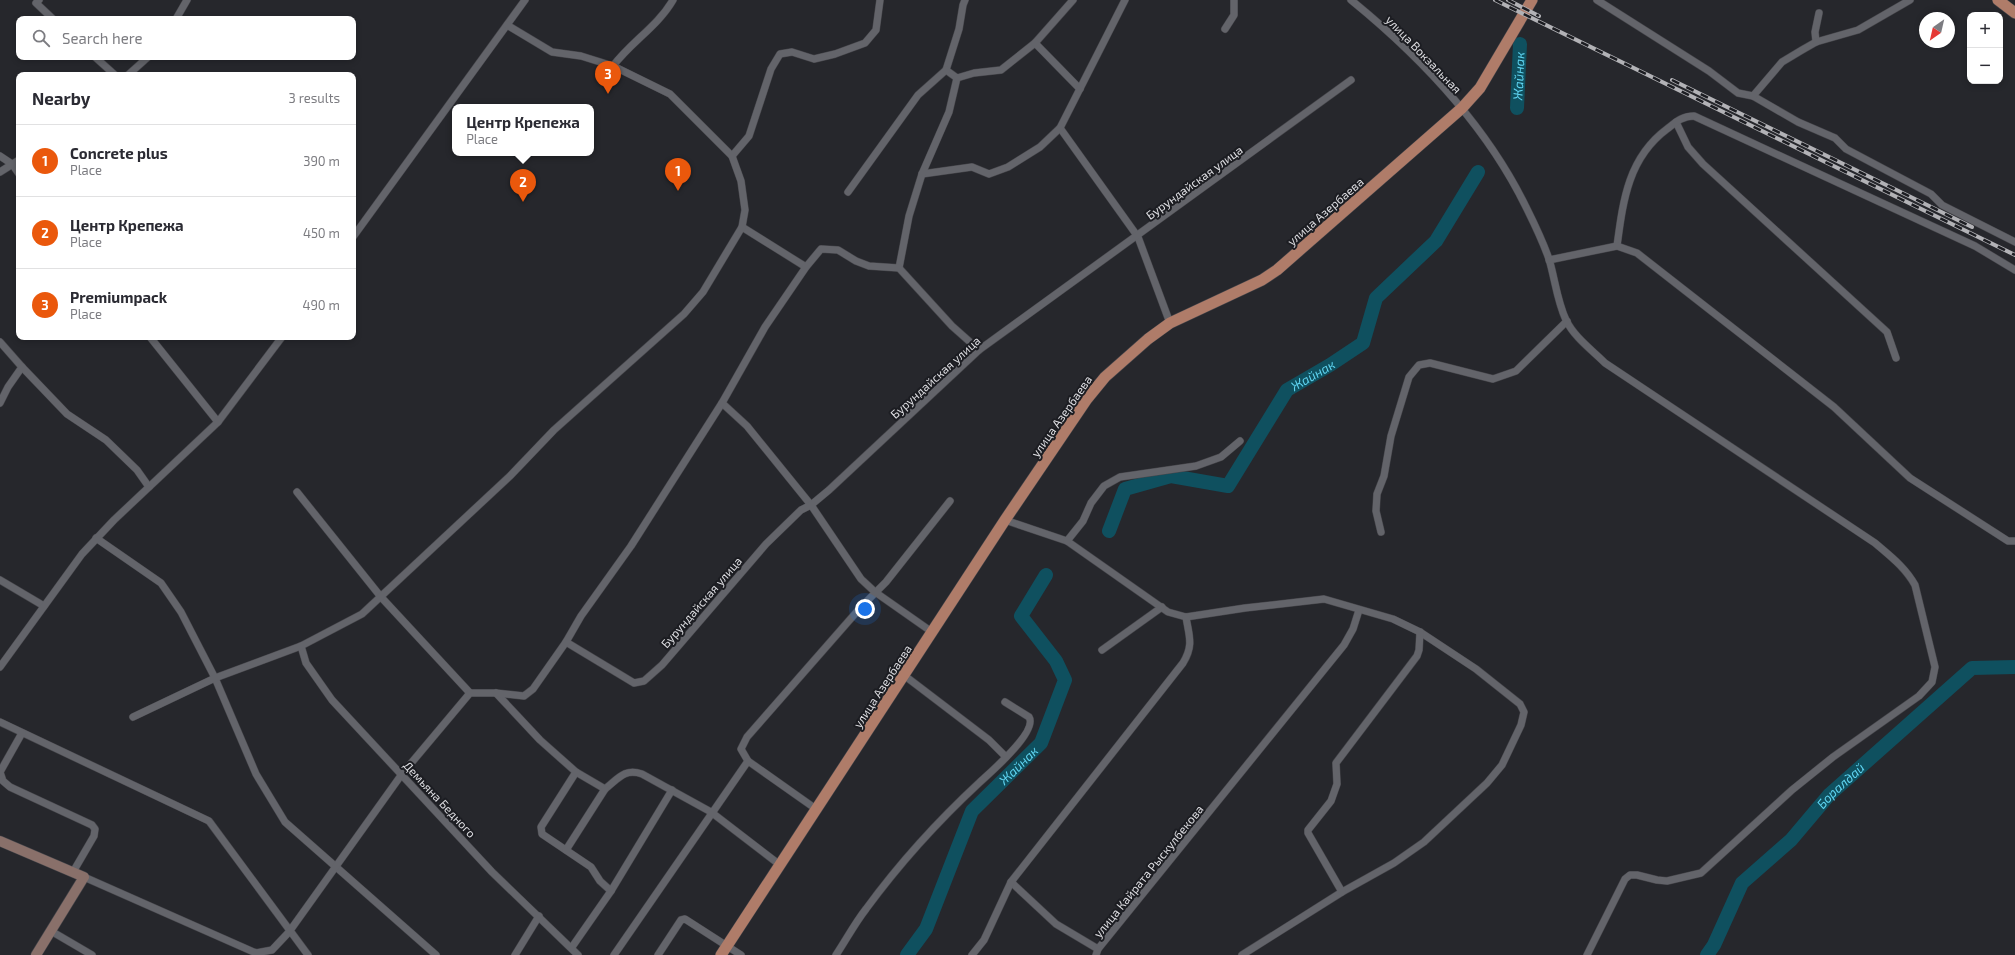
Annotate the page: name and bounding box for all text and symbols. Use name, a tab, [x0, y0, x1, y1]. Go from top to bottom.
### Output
street label: улица Вокзальная	[1383, 12, 1465, 96]
north arrow	[1919, 12, 1955, 48]
map controls	[1967, 12, 2003, 84]
button: +	[1967, 12, 2003, 48]
search box	[16, 16, 356, 60]
icon: search	[30, 27, 52, 49]
text: Search here	[62, 29, 143, 47]
button: −	[1967, 48, 2003, 84]
water label: Жайнак	[1509, 51, 1528, 102]
pin: 3	[595, 61, 621, 94]
text: Nearby	[32, 88, 90, 108]
text: 3 results	[289, 90, 340, 106]
popup	[452, 104, 594, 156]
text: Центр Крепежа	[466, 113, 580, 131]
text: Place	[466, 131, 498, 147]
street label: Бурундайская улица	[1143, 142, 1246, 223]
text: Concrete plus	[70, 144, 168, 162]
text: 1	[42, 153, 48, 169]
text: 390 m	[303, 153, 340, 169]
pin: 1	[665, 158, 691, 191]
text: Place	[70, 162, 102, 178]
pin: 2	[510, 169, 536, 202]
street label: улица Азербаева	[1284, 174, 1367, 249]
text: Центр Крепежа	[70, 216, 184, 234]
text: 2	[41, 225, 49, 241]
text: 450 m	[303, 225, 340, 241]
text: Place	[70, 234, 102, 250]
text: Premiumpack	[70, 288, 167, 306]
text: 3	[41, 297, 49, 313]
text: 490 m	[302, 297, 340, 313]
text: Place	[70, 306, 102, 322]
street label: Бурундайская улица	[887, 333, 984, 422]
water label: Жайнак	[1287, 356, 1338, 395]
street label: улица Азербаева	[1028, 373, 1095, 460]
street label: Бурундайская улица	[658, 554, 745, 651]
your location	[855, 599, 875, 619]
street label: улица Азербаева	[850, 642, 915, 731]
water label: Жайнак	[995, 742, 1041, 789]
street label: Демьяна Бедного	[401, 758, 479, 840]
water label: Боралдай	[1813, 759, 1868, 812]
street label: улица Кайрата Рыскулбекова	[1090, 802, 1207, 941]

